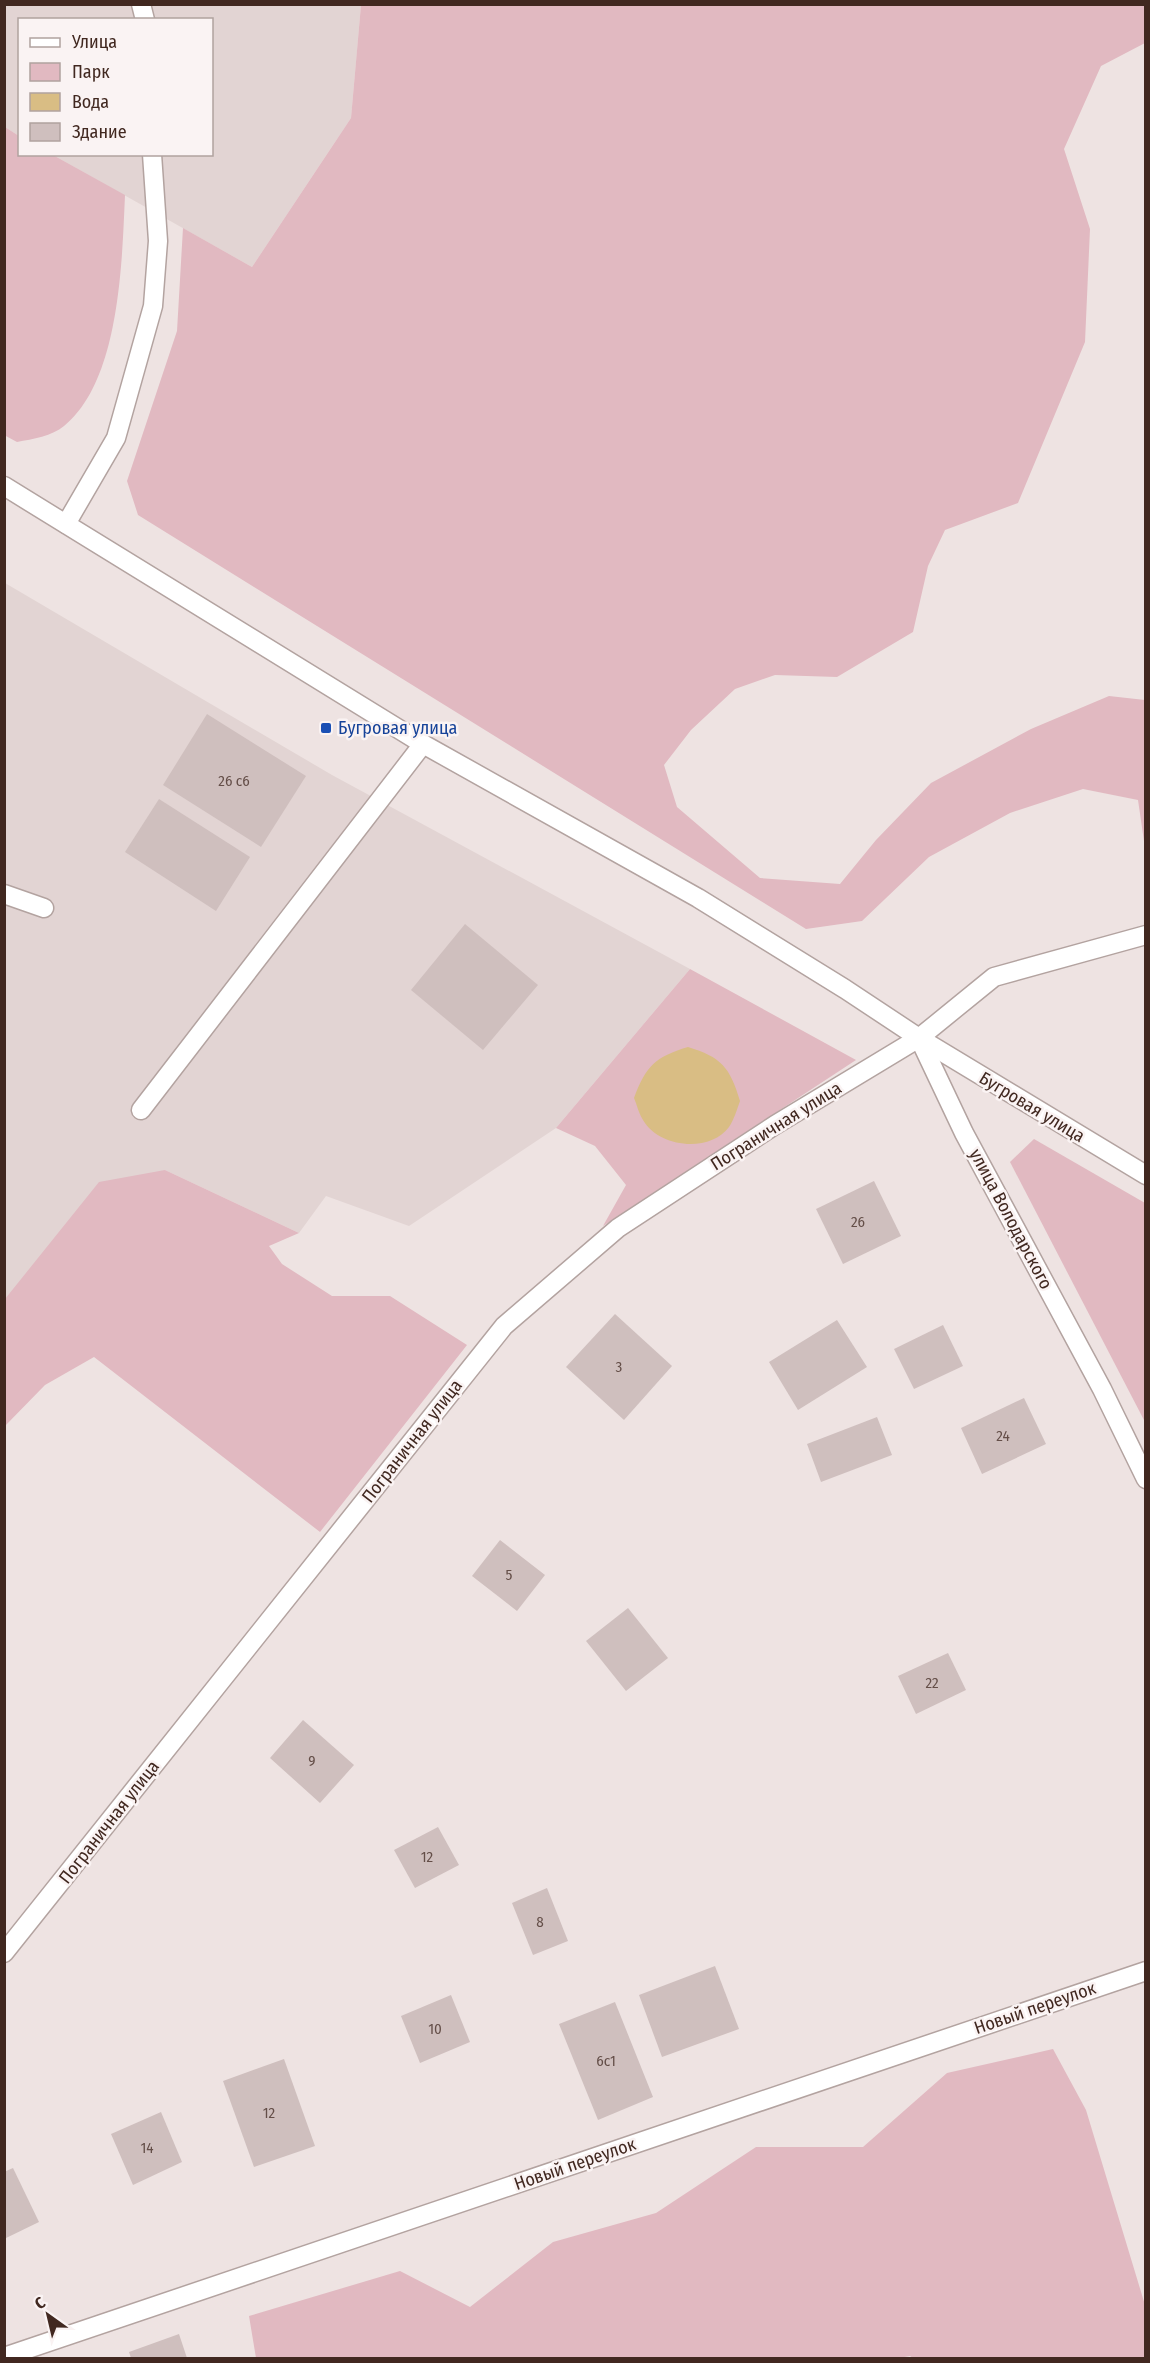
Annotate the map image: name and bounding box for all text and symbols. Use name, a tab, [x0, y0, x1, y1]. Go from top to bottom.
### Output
legend	[18, 18, 213, 156]
text: Улица	[71, 31, 117, 53]
text: Парк	[72, 61, 110, 83]
text: Вода	[72, 91, 109, 113]
text: Здание	[72, 121, 127, 143]
place label: Бугровая улица	[338, 717, 458, 739]
marker: Бугровая улица	[319, 721, 333, 735]
house number: 26 с6	[218, 772, 250, 790]
street label: Бугровая улица	[975, 1067, 1089, 1147]
street label: Пограничная улица	[706, 1077, 846, 1175]
street label: улица Володарского	[965, 1145, 1057, 1293]
house number: 26	[851, 1213, 865, 1231]
house number: 3	[616, 1358, 623, 1376]
street label: Пограничная улица	[357, 1375, 467, 1507]
house number: 24	[996, 1427, 1010, 1445]
house number: 5	[506, 1566, 513, 1584]
house number: 22	[925, 1674, 939, 1692]
house number: 9	[308, 1752, 316, 1770]
street label: Пограничная улица	[54, 1756, 164, 1888]
house number: 12	[421, 1848, 434, 1866]
house number: 8	[536, 1913, 544, 1931]
street label: Новый переулок	[971, 1977, 1099, 2039]
house number: 10	[428, 2020, 442, 2038]
house number: 6с1	[596, 2052, 616, 2070]
house number: 12	[263, 2104, 276, 2122]
street label: Новый переулок	[511, 2133, 639, 2195]
house number: 14	[140, 2139, 154, 2157]
north arrow	[18, 2285, 78, 2345]
text: С	[31, 2292, 49, 2313]

